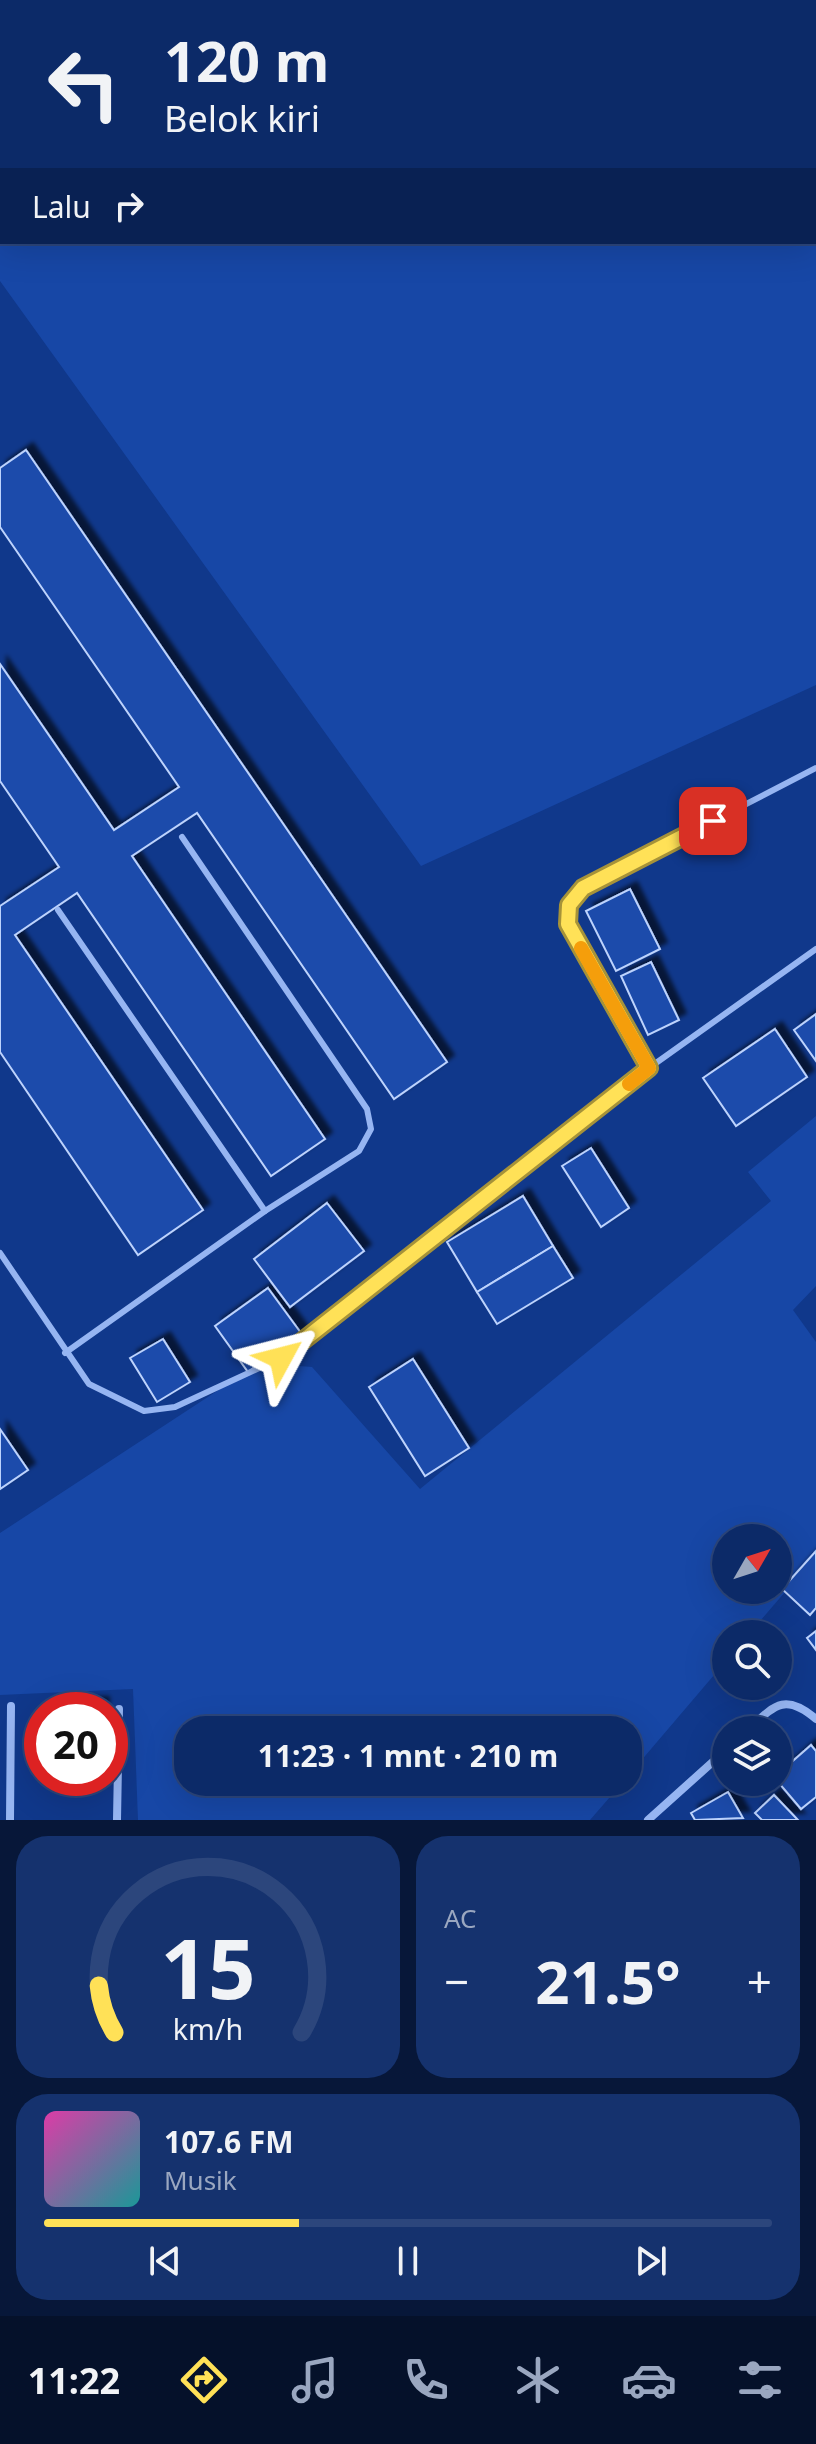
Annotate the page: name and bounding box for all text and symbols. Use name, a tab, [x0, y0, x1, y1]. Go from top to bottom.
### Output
text: 120 m	[164, 22, 329, 98]
icon: left	[32, 32, 136, 136]
text: Belok kiri	[164, 94, 320, 143]
icon: right	[107, 184, 151, 228]
text: Lalu	[32, 186, 91, 227]
pin	[679, 787, 747, 855]
icon: arrive	[691, 799, 735, 843]
position arrow	[239, 1316, 323, 1400]
north arrow	[712, 1524, 792, 1604]
map controls	[712, 1524, 792, 1796]
button: search	[712, 1620, 792, 1700]
speed limit sign: 20	[24, 1692, 128, 1796]
button: layers	[712, 1716, 792, 1796]
text: 11:23 · 1 mnt · 210 m	[258, 1735, 558, 1776]
text: AC	[444, 1900, 477, 1936]
text: 15	[160, 1910, 256, 2023]
text: 21.5°	[535, 1940, 681, 2022]
text: −	[444, 1951, 469, 2011]
text: +	[747, 1951, 772, 2011]
text: km/h	[173, 2009, 243, 2048]
text: 107.6 FM	[164, 2121, 294, 2162]
text: Musik	[164, 2162, 237, 2198]
icon: previous	[143, 2239, 187, 2283]
icon: pause	[386, 2239, 430, 2283]
icon: next	[629, 2239, 673, 2283]
icon: directions	[176, 2352, 232, 2408]
icon: music	[287, 2352, 343, 2408]
icon: phone	[398, 2352, 454, 2408]
icon: climate	[510, 2352, 566, 2408]
icon: car	[621, 2352, 677, 2408]
icon: filters	[732, 2352, 788, 2408]
text: 11:22	[28, 2356, 120, 2405]

